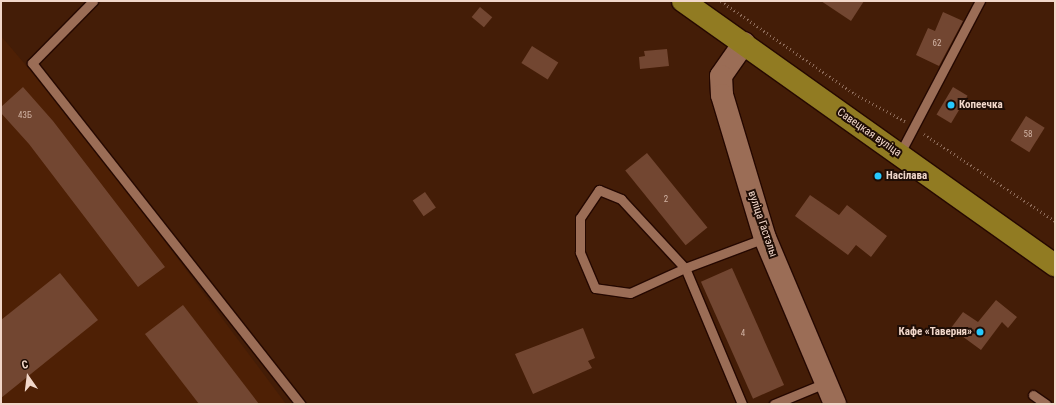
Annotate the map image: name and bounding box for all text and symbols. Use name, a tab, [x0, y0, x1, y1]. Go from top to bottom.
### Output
house number: 62	[933, 38, 941, 48]
place label: Копеечка	[959, 98, 1003, 112]
marker: Копеечка	[946, 100, 956, 110]
street label: Савецкая вуліца	[834, 106, 904, 160]
house number: 43Б	[18, 110, 32, 120]
house number: 58	[1024, 129, 1032, 139]
place label: Насілава	[886, 169, 927, 183]
marker: Насілава	[873, 171, 883, 181]
street label: вуліца Гастэлы	[745, 189, 779, 259]
house number: 2	[664, 194, 668, 204]
place label: Кафе «Таверня»	[899, 325, 972, 339]
marker: Кафе «Таверня»	[975, 327, 985, 337]
house number: 4	[741, 328, 745, 338]
north arrow	[8, 357, 48, 397]
text: С	[20, 358, 30, 372]

